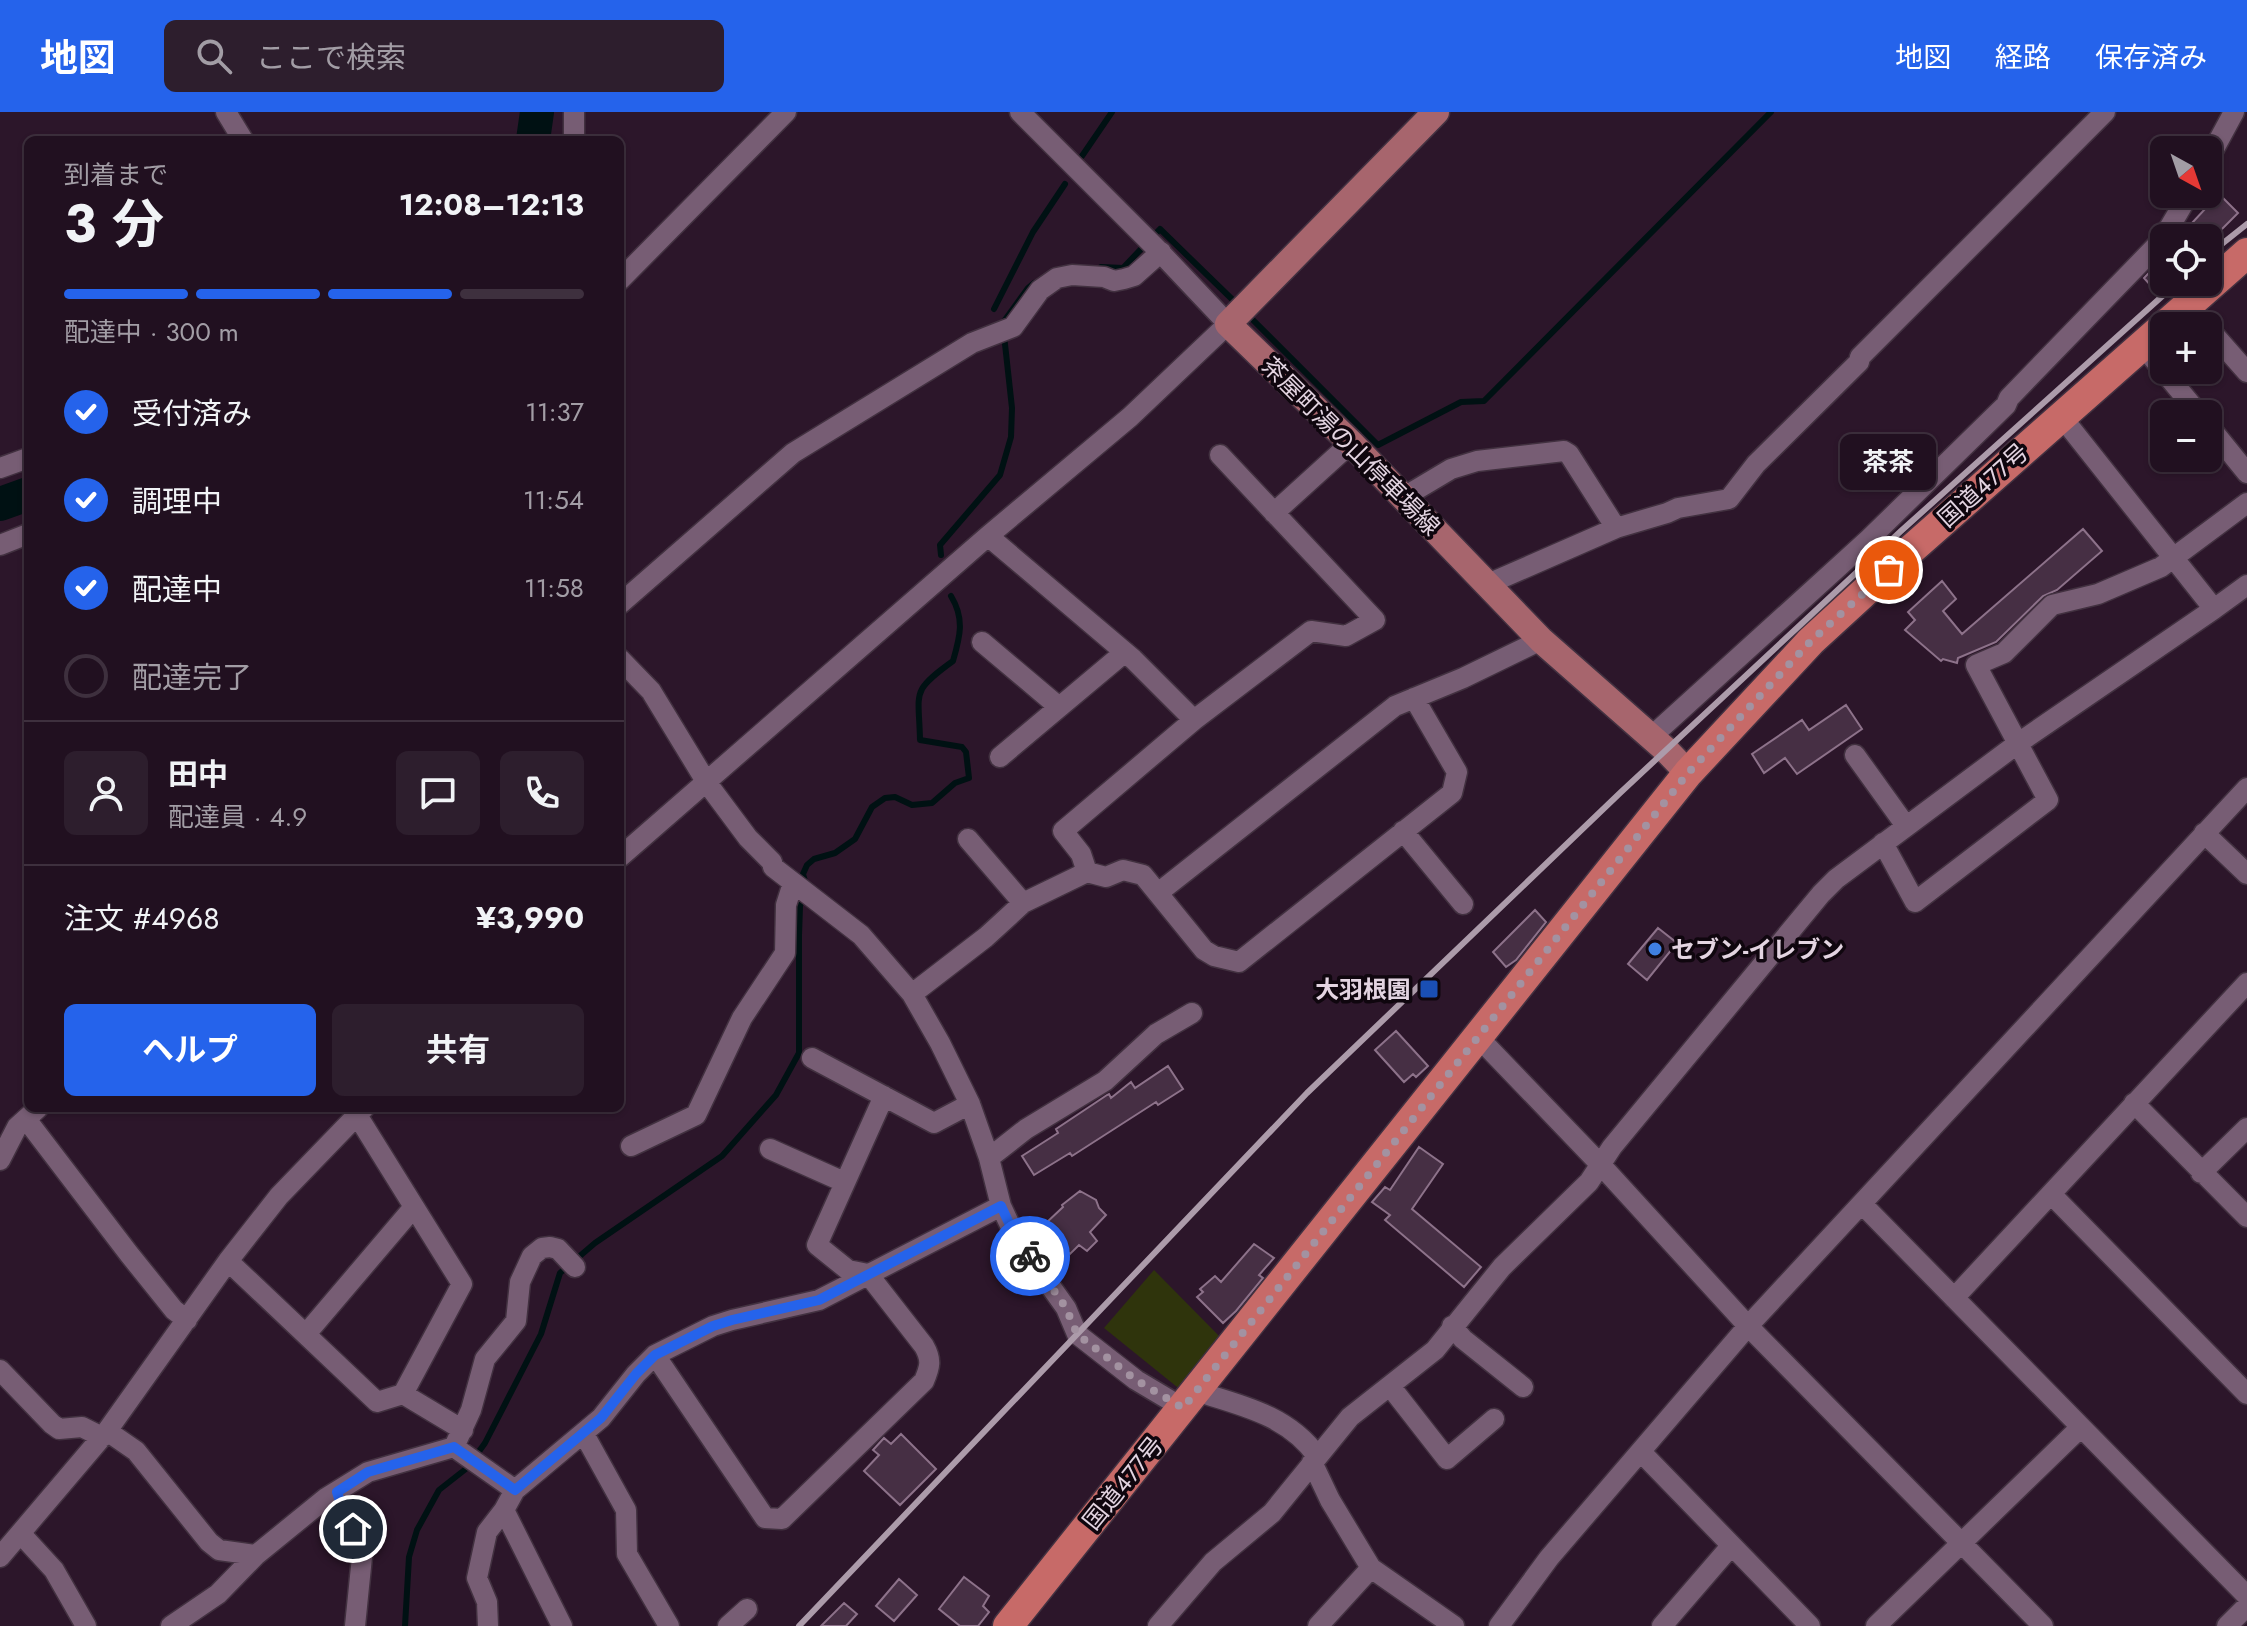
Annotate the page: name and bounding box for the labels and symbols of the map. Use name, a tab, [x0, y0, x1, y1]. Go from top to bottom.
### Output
north arrow	[2150, 136, 2222, 208]
street label: 茶屋町湯の山停車場線	[1254, 349, 1448, 543]
callout: 茶茶	[1841, 434, 1937, 490]
street label: 国道477号	[1930, 435, 2036, 535]
pin	[1855, 536, 1923, 604]
place label: セブン-イレブン	[1671, 932, 1844, 967]
marker: セブン-イレブン	[1646, 940, 1664, 958]
place label: 大羽根園	[1315, 972, 1411, 1007]
marker: 大羽根園	[1418, 978, 1440, 1000]
courier	[990, 1216, 1070, 1296]
street label: 国道477号	[1074, 1429, 1172, 1537]
pin	[319, 1495, 387, 1563]

